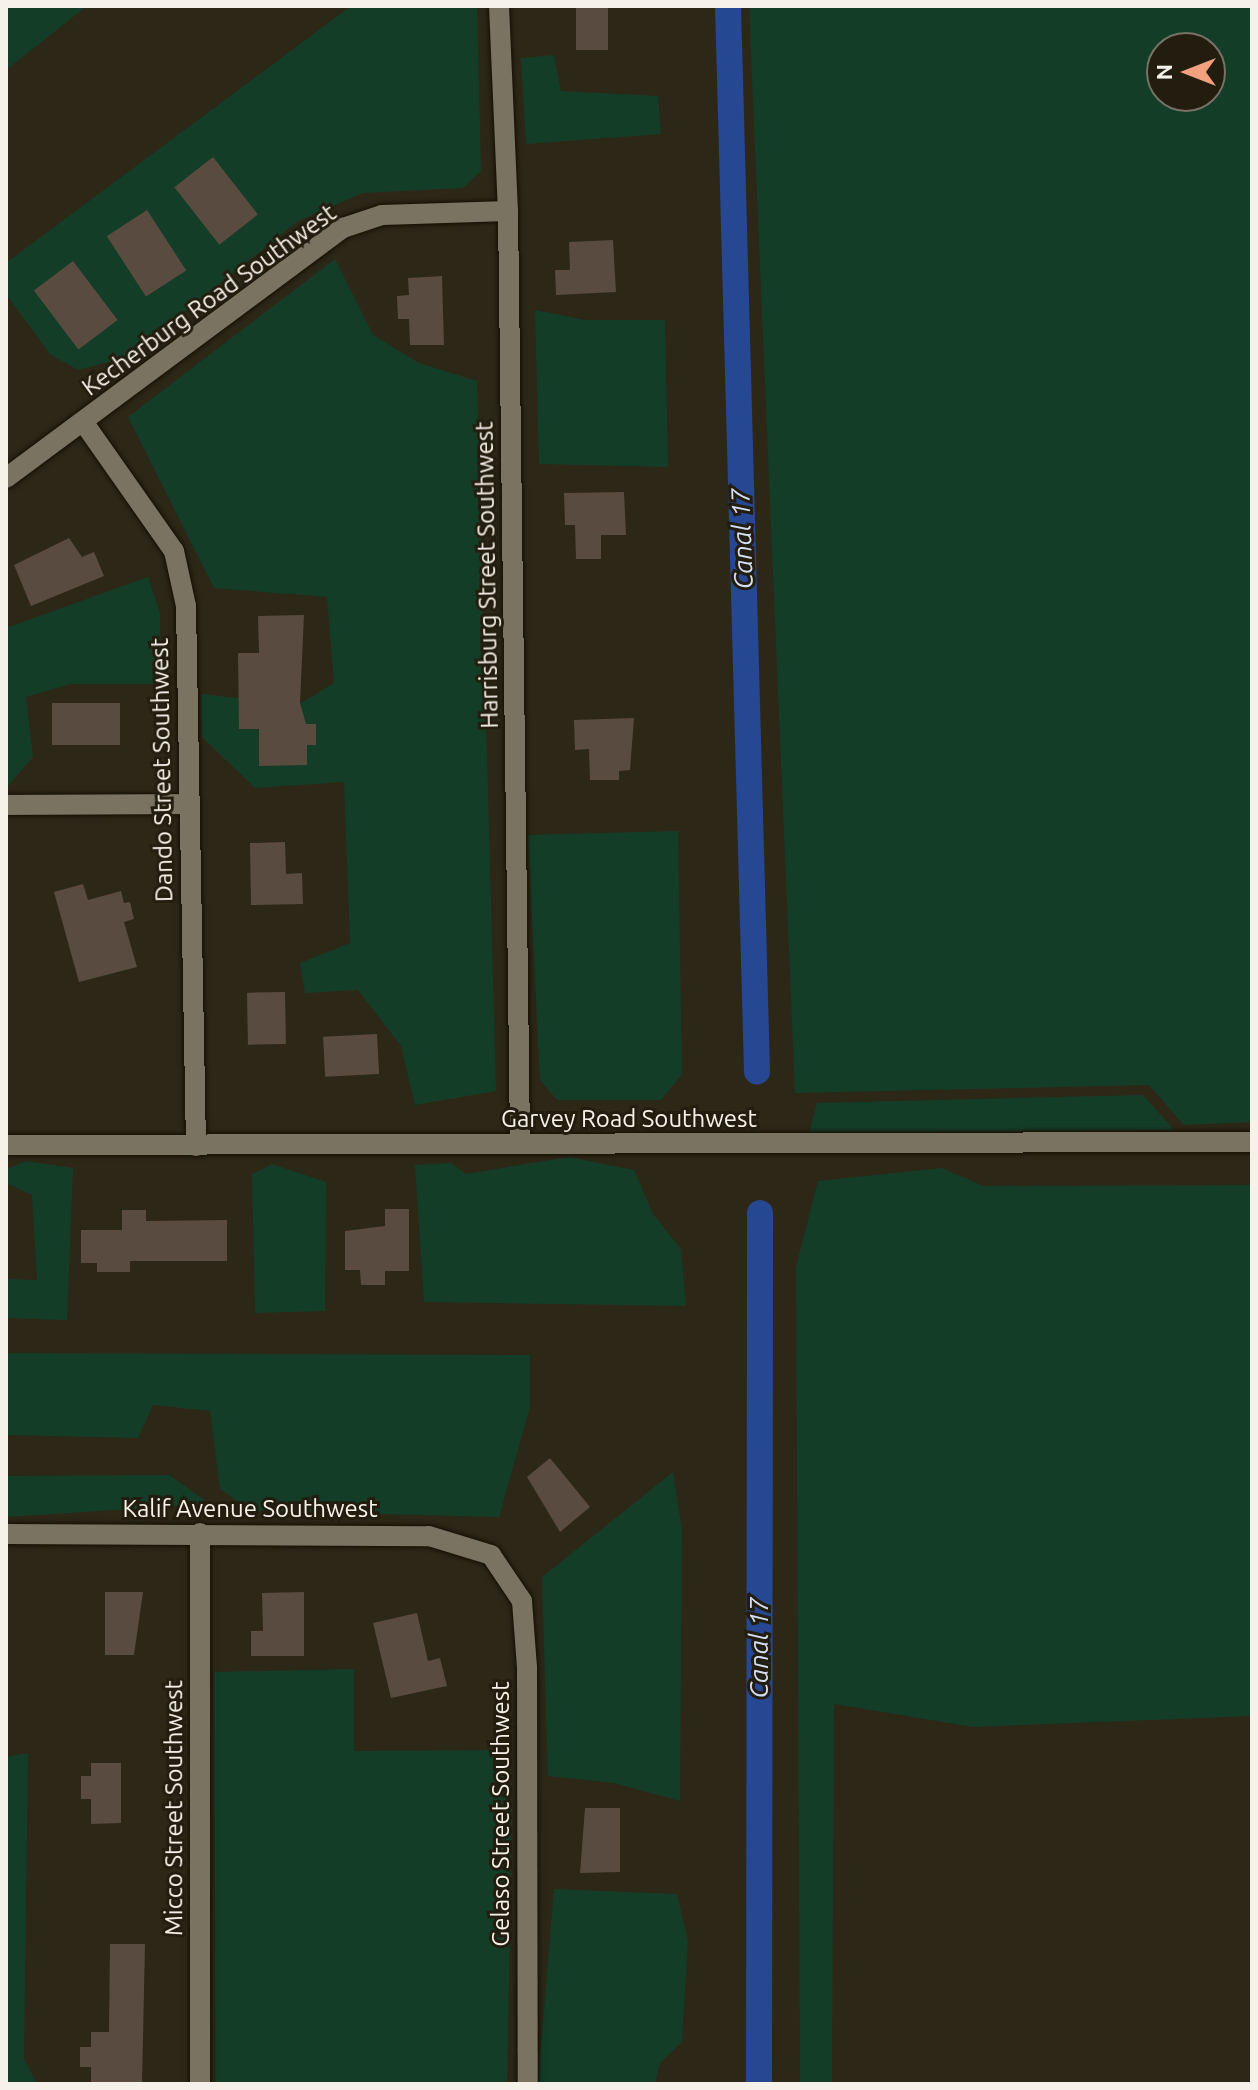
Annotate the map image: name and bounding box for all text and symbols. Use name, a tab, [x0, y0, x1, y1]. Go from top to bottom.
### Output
north arrow	[1146, 32, 1226, 112]
text: N	[1151, 64, 1176, 80]
street label: Kecherburg Road Southwest	[76, 198, 342, 402]
street label: Harrisburg Street Southwest	[470, 421, 504, 729]
water label: Canal 17	[725, 488, 759, 590]
street label: Dando Street Southwest	[145, 638, 179, 902]
street label: Garvey Road Southwest	[501, 1105, 757, 1133]
street label: Kalif Avenue Southwest	[122, 1495, 378, 1523]
water label: Canal 17	[743, 1598, 775, 1698]
street label: Micco Street Southwest	[160, 1680, 188, 1936]
street label: Gelaso Street Southwest	[487, 1681, 515, 1947]

